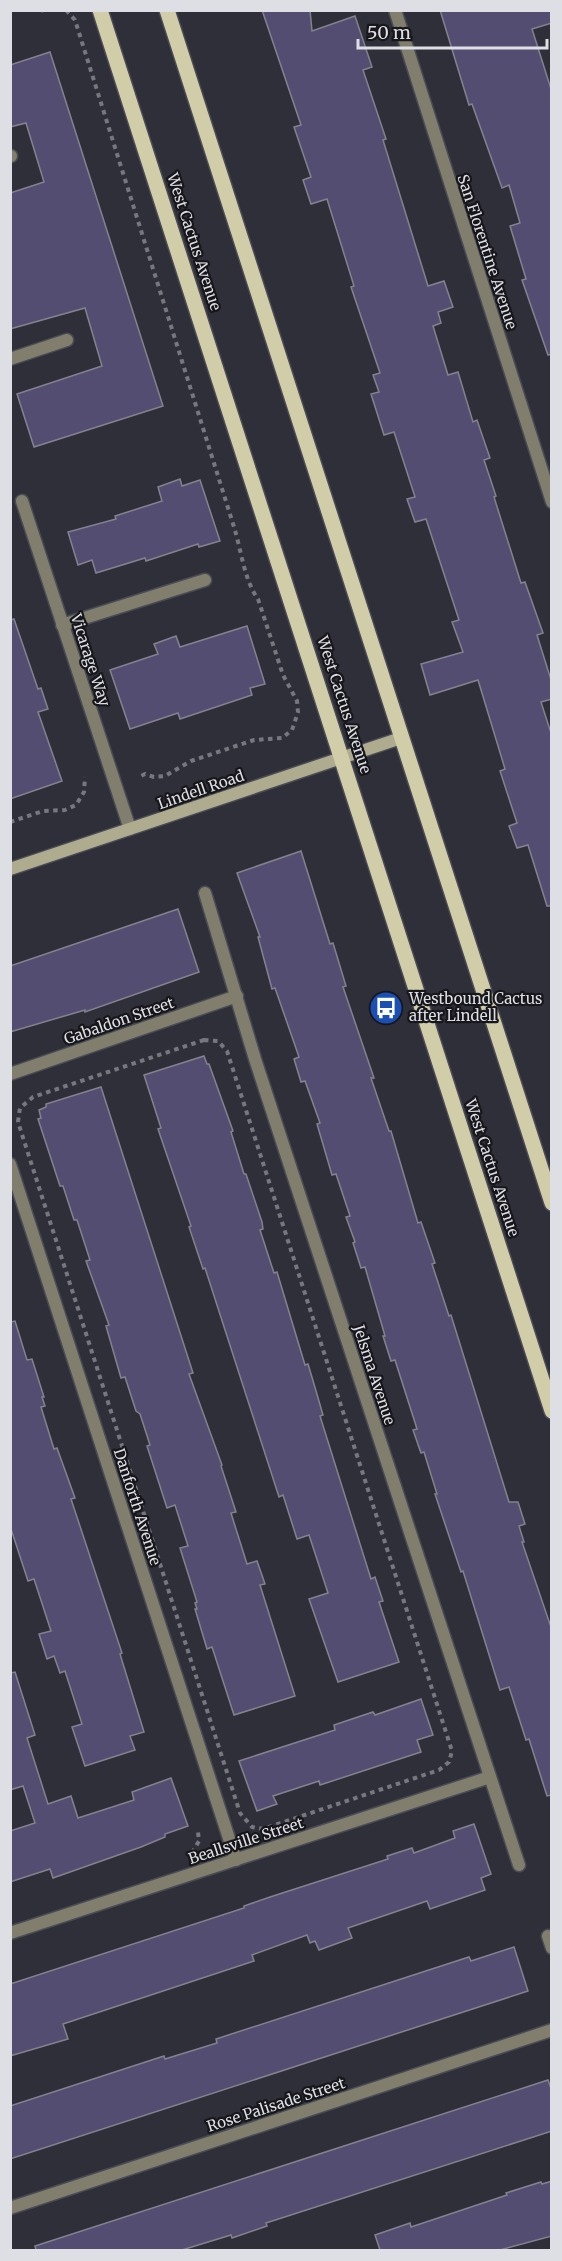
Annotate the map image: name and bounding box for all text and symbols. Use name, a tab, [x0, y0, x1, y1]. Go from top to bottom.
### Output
scale bar	[358, 12, 547, 50]
text: 50 m	[367, 21, 411, 44]
street label: West Cactus Avenue	[163, 170, 226, 313]
street label: San Florentine Avenue	[453, 172, 522, 332]
street label: Vicarage Way	[66, 610, 114, 709]
street label: West Cactus Avenue	[313, 633, 376, 776]
street label: Lindell Road	[155, 766, 247, 813]
place label: Westbound Cactus after Lindell	[408, 989, 542, 1025]
bus stop icon: Westbound Cactus after Lindell	[368, 990, 404, 1026]
street label: Gabaldon Street	[61, 993, 176, 1048]
street label: West Cactus Avenue	[461, 1096, 524, 1239]
street label: Jelsma Avenue	[349, 1322, 400, 1427]
street label: Danforth Avenue	[110, 1446, 165, 1568]
street label: Beallsville Street	[186, 1813, 306, 1868]
street label: Rose Palisade Street	[204, 2073, 347, 2136]

